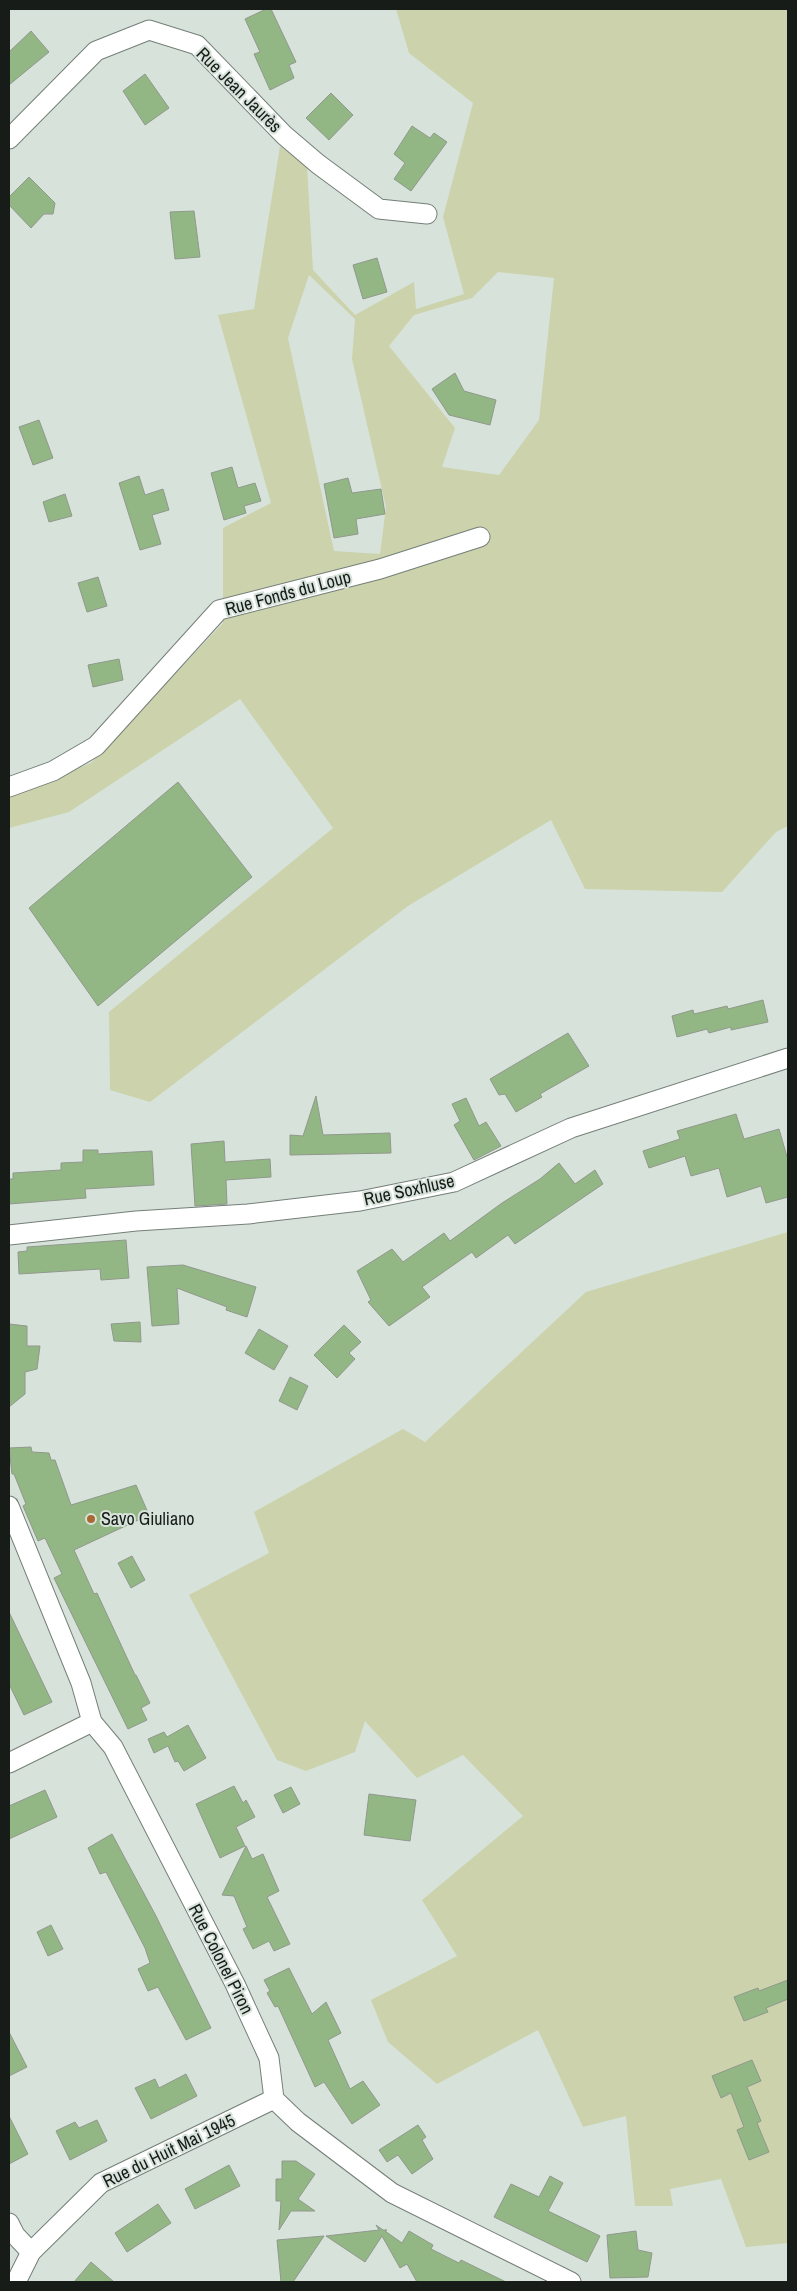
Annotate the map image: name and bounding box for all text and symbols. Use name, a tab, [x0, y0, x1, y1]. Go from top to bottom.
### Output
street label: Rue Jean Jaurès	[191, 41, 288, 138]
street label: Rue Fonds du Loup	[222, 564, 353, 621]
street label: Rue Soxhluse	[361, 1168, 456, 1211]
place label: Savo Giuliano	[101, 1506, 195, 1531]
marker: Savo Giuliano	[85, 1513, 97, 1525]
street label: Rue Colonel Piron	[183, 1899, 260, 2018]
street label: Rue du Huit Mai 1945	[98, 2108, 239, 2193]

